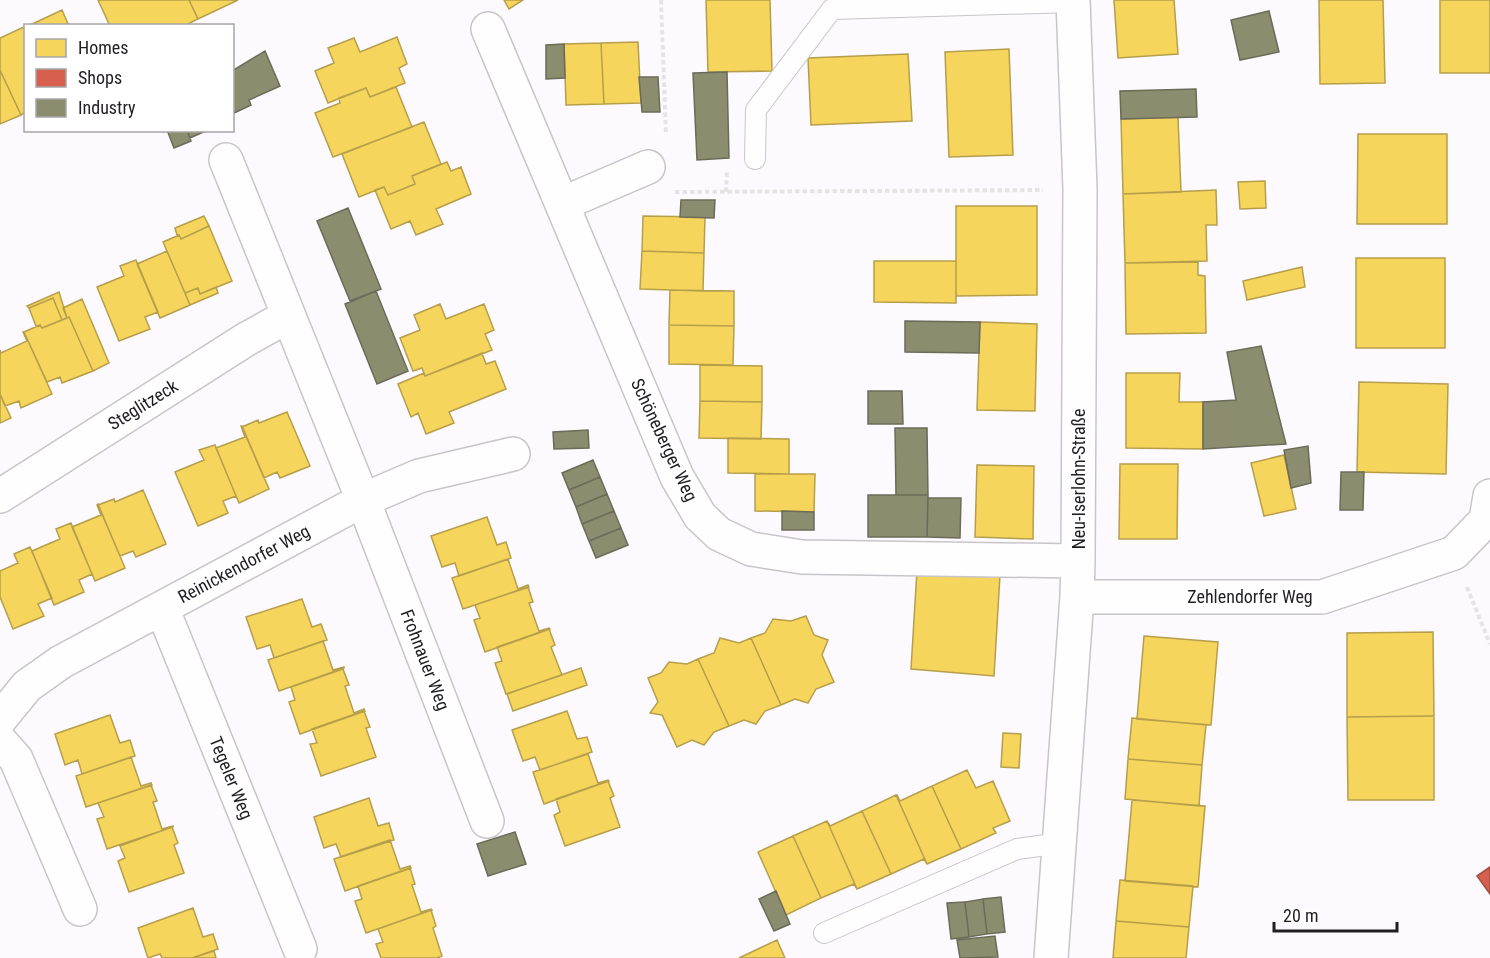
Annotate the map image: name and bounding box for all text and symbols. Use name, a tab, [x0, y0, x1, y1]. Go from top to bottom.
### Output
legend	[24, 24, 234, 132]
text: Homes	[78, 37, 128, 58]
text: Shops	[78, 67, 122, 88]
text: Industry	[78, 97, 136, 118]
street label: Steglitzeck	[104, 375, 181, 434]
street label: Schöneberger Weg	[627, 375, 702, 504]
street label: Neu-Iserlohn-Straße	[1068, 409, 1089, 549]
street label: Reinickendorfer Weg	[174, 520, 313, 607]
street label: Zehlendorfer Weg	[1187, 586, 1313, 607]
street label: Frohnauer Weg	[397, 606, 454, 713]
street label: Tegeler Weg	[205, 733, 258, 822]
scale bar	[1274, 895, 1397, 933]
text: 20 m	[1283, 905, 1318, 926]

